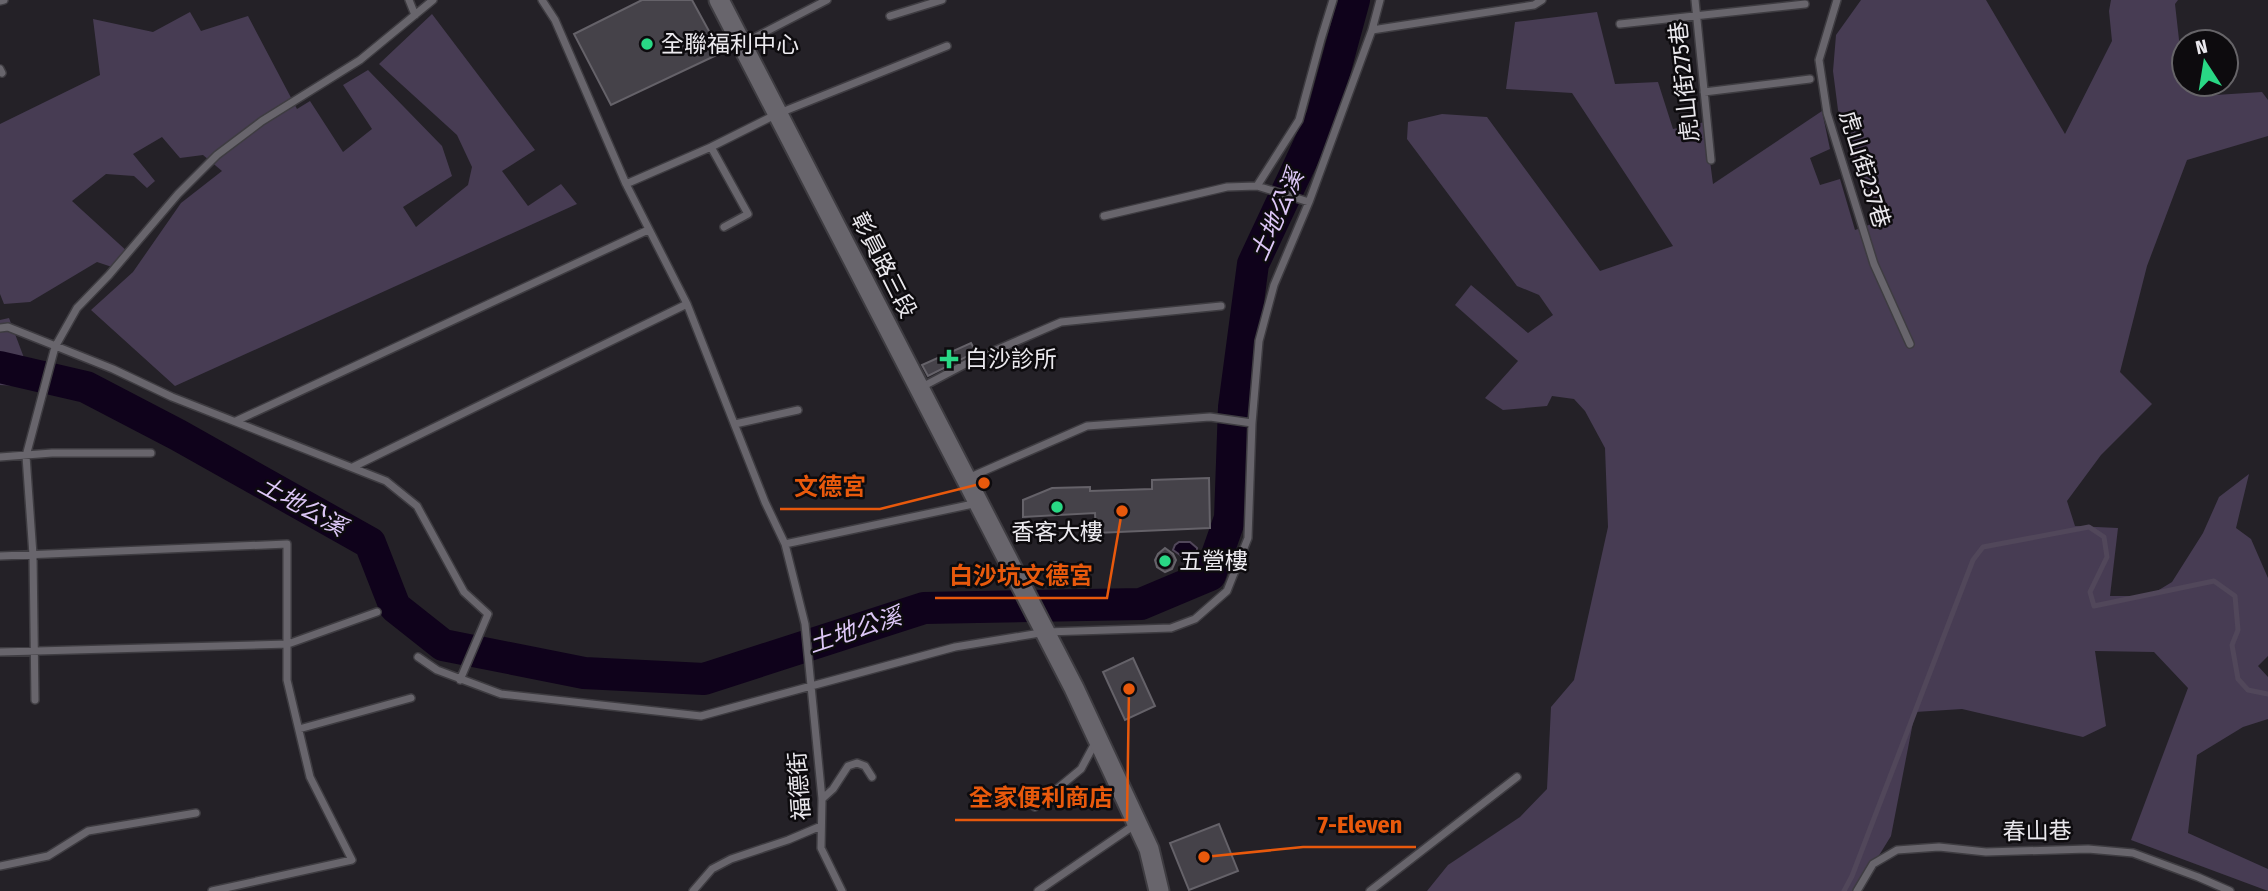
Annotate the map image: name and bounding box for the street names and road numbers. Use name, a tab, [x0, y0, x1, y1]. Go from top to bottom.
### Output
street label: 虎山街275巷	[1664, 20, 1704, 144]
street label: 虎山街237巷	[1834, 107, 1896, 231]
street label: 彰員路三段	[845, 207, 923, 323]
street label: 福德街	[783, 751, 815, 821]
street label: 春山巷	[2002, 816, 2072, 846]

